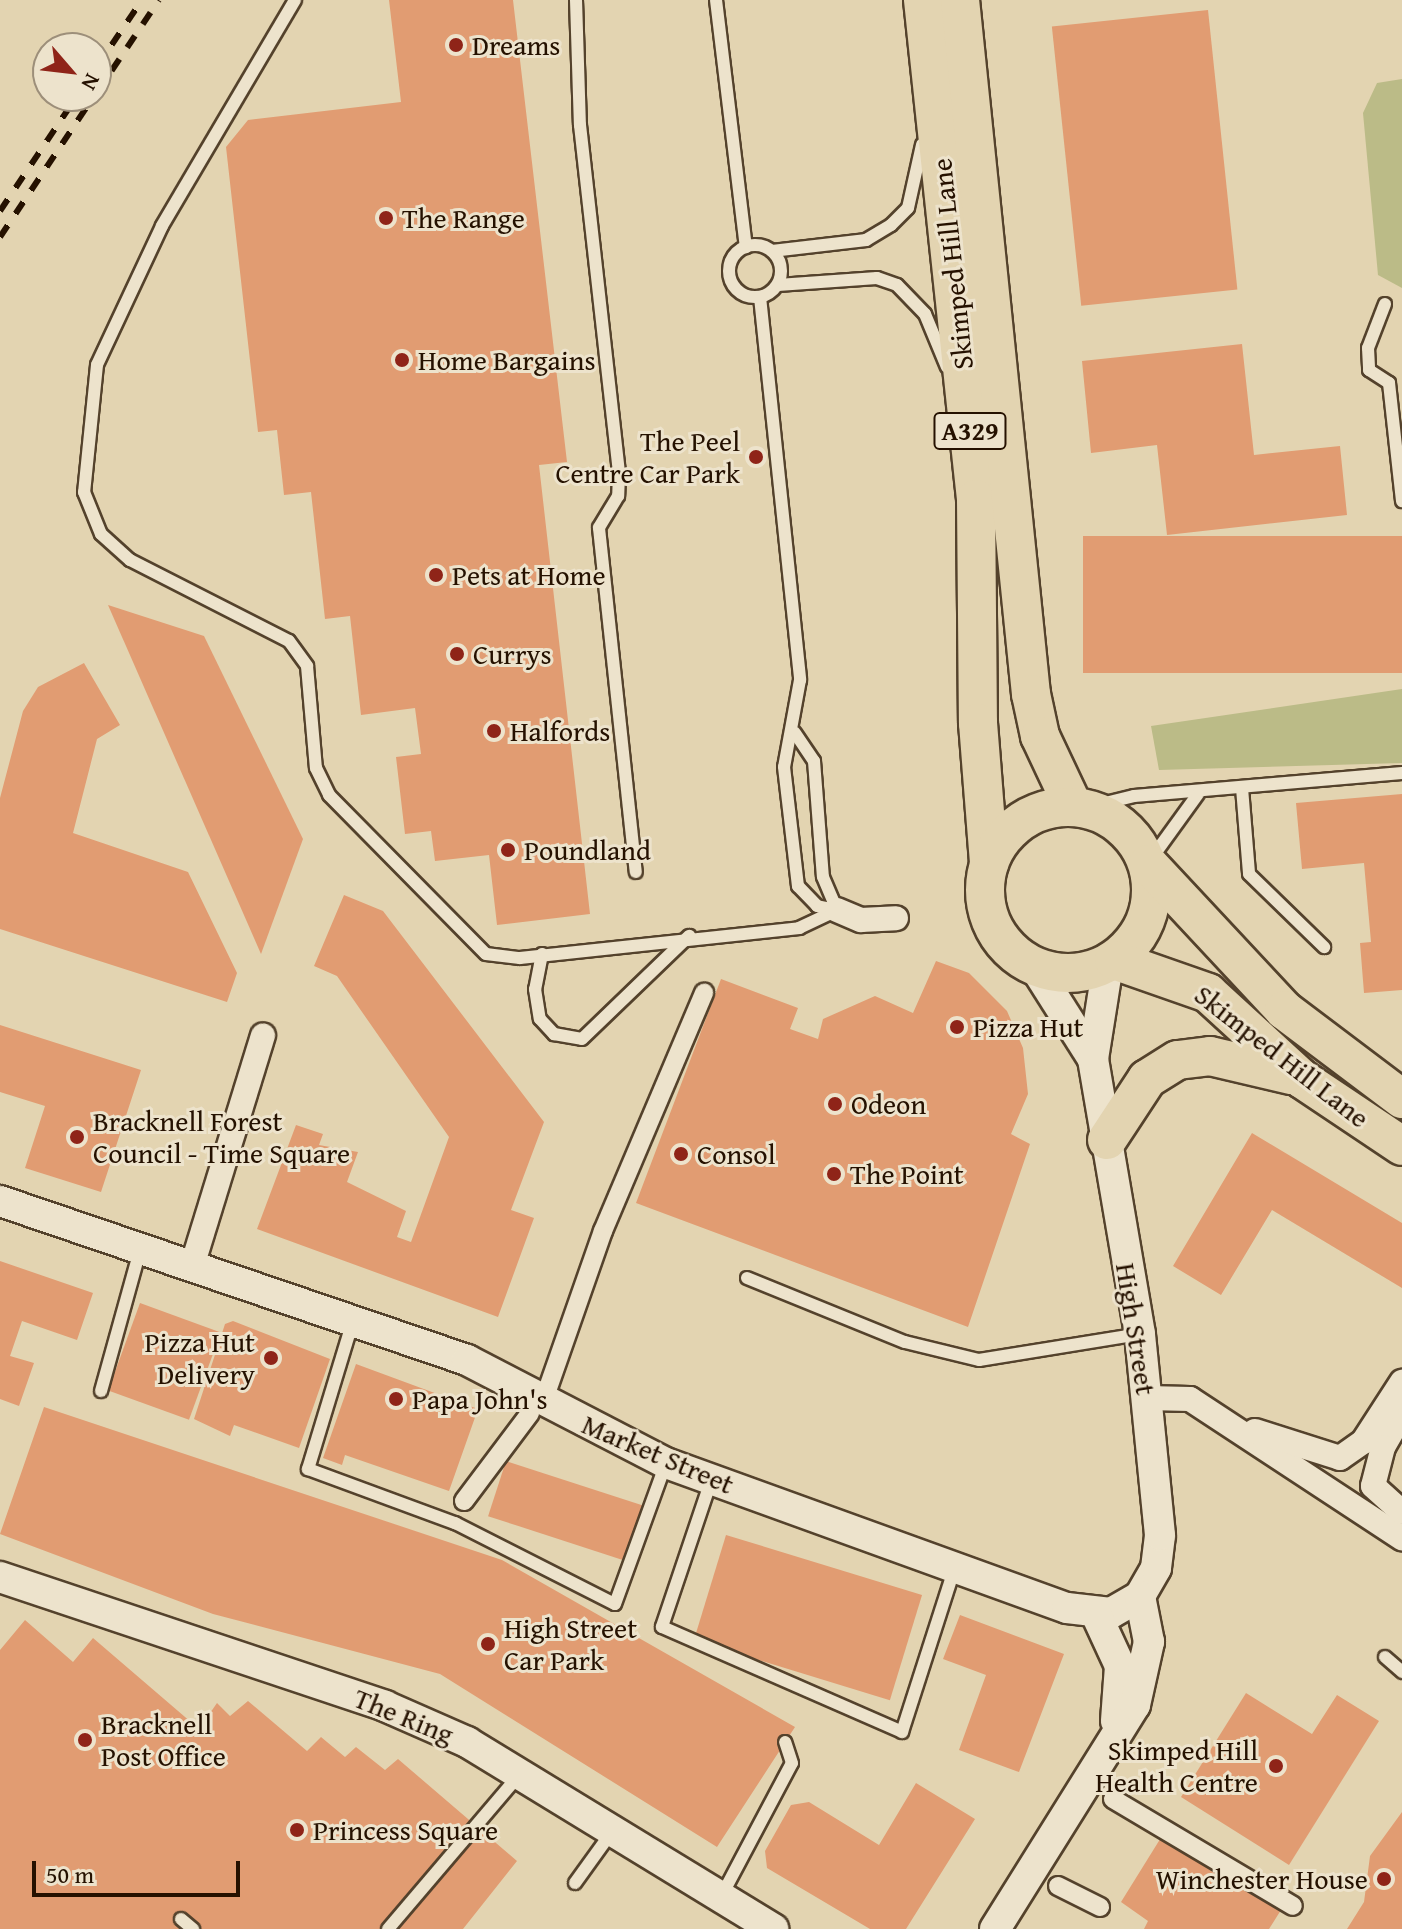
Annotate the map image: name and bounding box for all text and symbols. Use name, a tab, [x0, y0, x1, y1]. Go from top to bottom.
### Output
place label: Dreams	[472, 28, 560, 62]
north arrow	[32, 32, 112, 112]
marker: Dreams	[447, 36, 465, 54]
text: N	[74, 68, 109, 96]
street label: Skimped Hill Lane	[924, 157, 980, 371]
place label: The Range	[402, 201, 525, 235]
marker: The Range	[377, 209, 395, 227]
place label: Home Bargains	[418, 343, 596, 377]
marker: Home Bargains	[393, 351, 411, 369]
road number: A329	[932, 409, 1008, 453]
place label: The Peel Centre Car Park	[555, 424, 740, 490]
marker: The Peel Centre Car Park	[747, 448, 765, 466]
place label: Pets at Home	[452, 558, 606, 592]
marker: Pets at Home	[427, 566, 445, 584]
place label: Currys	[473, 637, 552, 671]
marker: Currys	[448, 645, 466, 663]
place label: Halfords	[510, 714, 610, 748]
marker: Halfords	[485, 722, 503, 740]
place label: Poundland	[524, 833, 651, 867]
marker: Poundland	[499, 841, 517, 859]
street label: Skimped Hill Lane	[1188, 977, 1376, 1135]
place label: Pizza Hut	[973, 1010, 1083, 1044]
marker: Pizza Hut	[948, 1018, 966, 1036]
place label: Odeon	[851, 1087, 926, 1121]
marker: Odeon	[826, 1095, 844, 1113]
place label: Bracknell Forest Council - Time Square	[93, 1104, 350, 1170]
marker: Bracknell Forest Council - Time Square	[68, 1128, 86, 1146]
place label: Consol	[697, 1137, 775, 1171]
marker: Consol	[672, 1145, 690, 1163]
place label: The Point	[850, 1157, 964, 1191]
marker: The Point	[825, 1165, 843, 1183]
street label: High Street	[1109, 1261, 1163, 1397]
place label: Pizza Hut Delivery	[145, 1325, 255, 1391]
marker: Pizza Hut Delivery	[262, 1349, 280, 1367]
place label: Papa John's	[412, 1382, 548, 1416]
marker: Papa John's	[387, 1390, 405, 1408]
street label: Market Street	[577, 1407, 739, 1501]
place label: High Street Car Park	[504, 1611, 637, 1677]
marker: High Street Car Park	[479, 1635, 497, 1653]
street label: The Ring	[349, 1681, 459, 1751]
place label: Bracknell Post Office	[101, 1707, 226, 1773]
marker: Bracknell Post Office	[76, 1731, 94, 1749]
place label: Skimped Hill Health Centre	[1095, 1733, 1258, 1799]
marker: Skimped Hill Health Centre	[1265, 1755, 1287, 1777]
place label: Princess Square	[313, 1813, 498, 1847]
marker: Princess Square	[288, 1821, 306, 1839]
scale bar	[36, 1845, 244, 1895]
text: 50 m	[46, 1857, 94, 1892]
place label: Winchester House	[1156, 1862, 1368, 1896]
marker: Winchester House	[1375, 1870, 1393, 1888]

